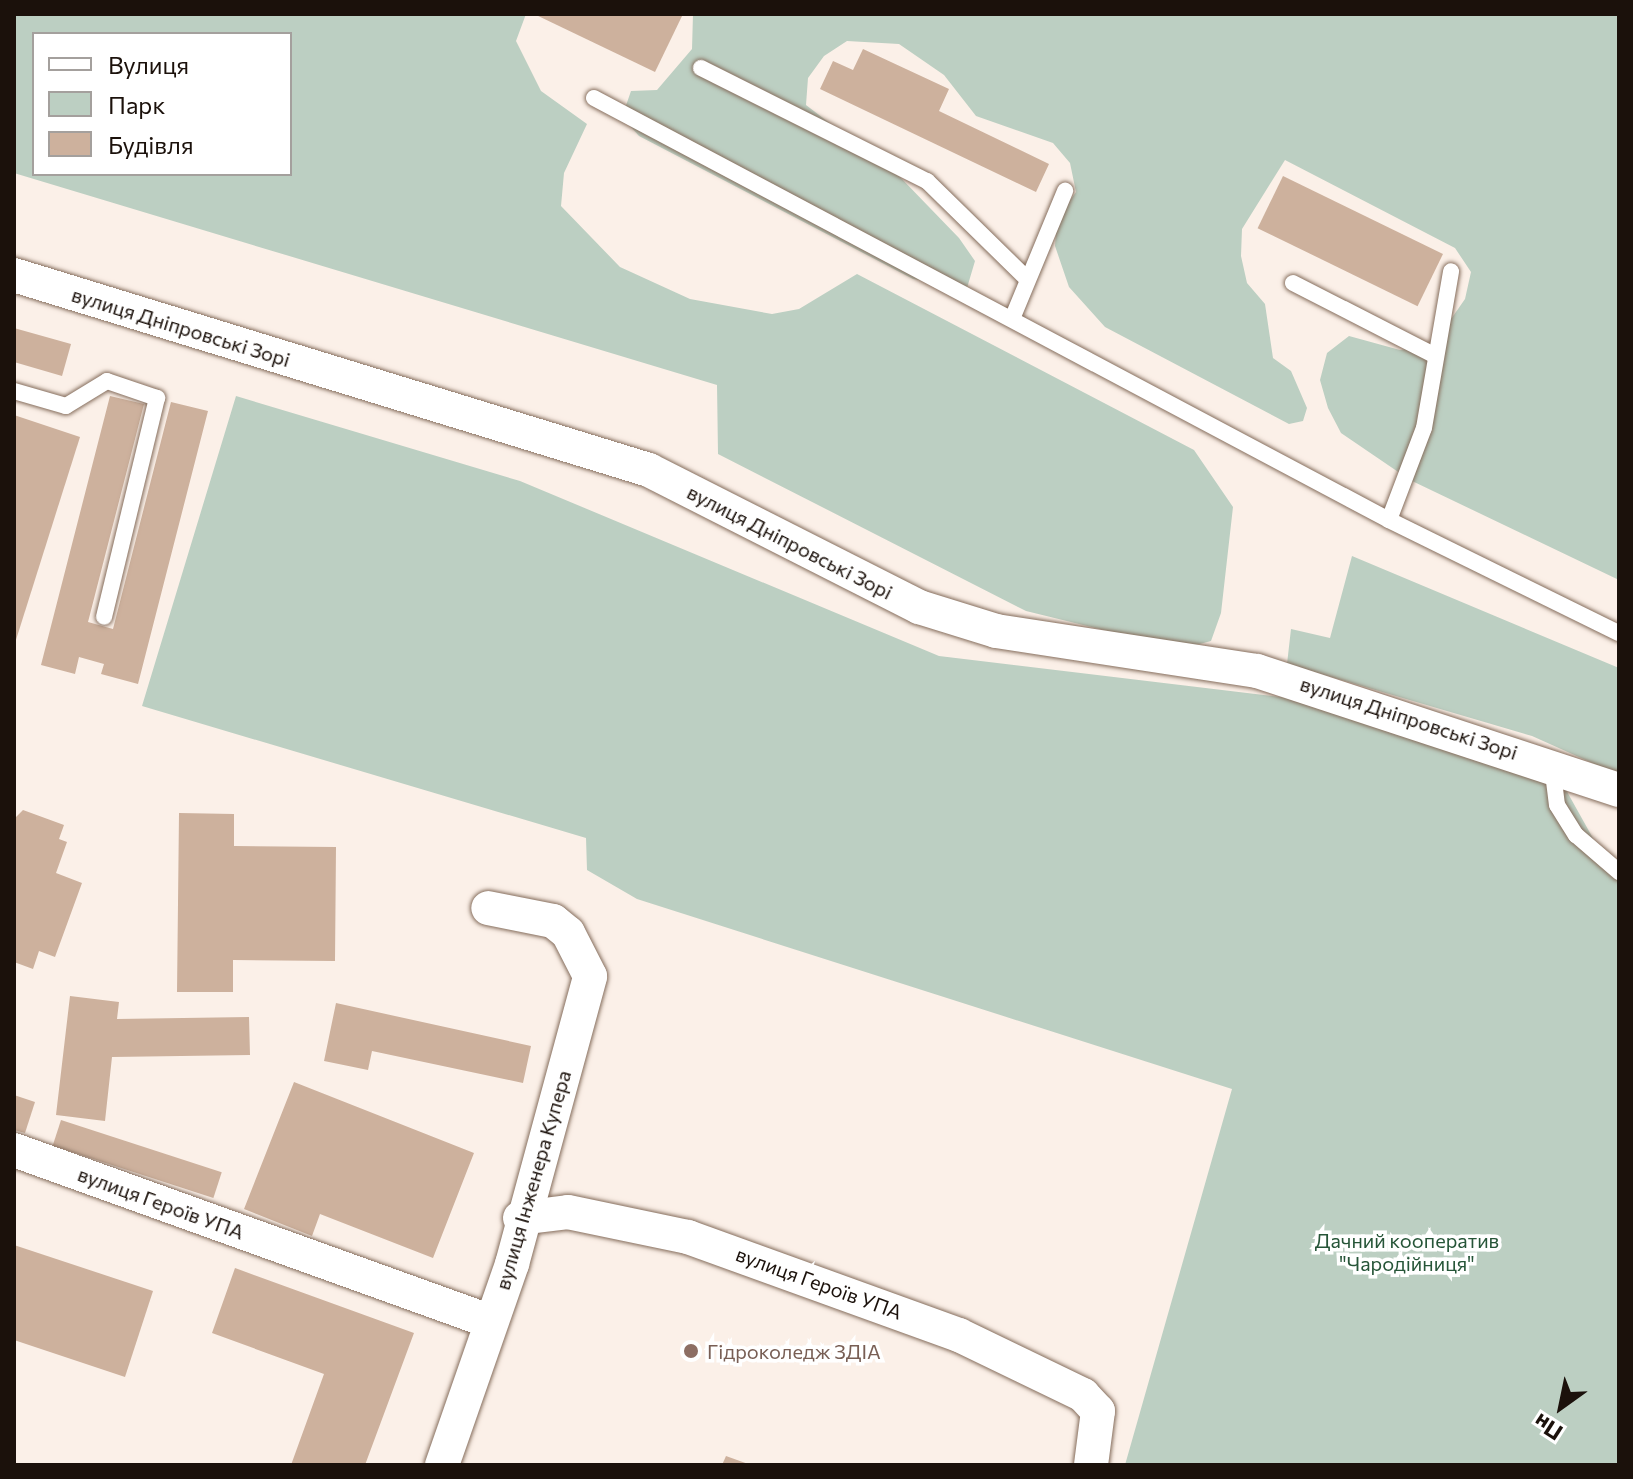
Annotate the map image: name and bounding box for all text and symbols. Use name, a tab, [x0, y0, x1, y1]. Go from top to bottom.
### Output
legend	[32, 32, 292, 176]
text: Вулиця	[108, 50, 189, 79]
text: Парк	[108, 90, 165, 119]
text: Будівля	[108, 130, 194, 159]
street label: вулиця Дніпровські Зорі	[69, 282, 293, 372]
street label: вулиця Дніпровські Зорі	[683, 480, 897, 604]
street label: вулиця Дніпровські Зорі	[1297, 671, 1521, 765]
street label: вулиця Інженера Купера	[490, 1068, 576, 1292]
street label: вулиця Героїв УПА	[75, 1162, 247, 1244]
park label: Дачний кооператив "Чародійниця"	[1315, 1228, 1499, 1275]
street label: вулиця Героїв УПА	[733, 1242, 905, 1324]
place label: Гідроколедж ЗДIА	[707, 1339, 881, 1363]
marker: Гідроколедж ЗДIА	[682, 1342, 700, 1360]
north arrow	[1521, 1367, 1601, 1447]
text: Пн	[1528, 1408, 1567, 1447]

